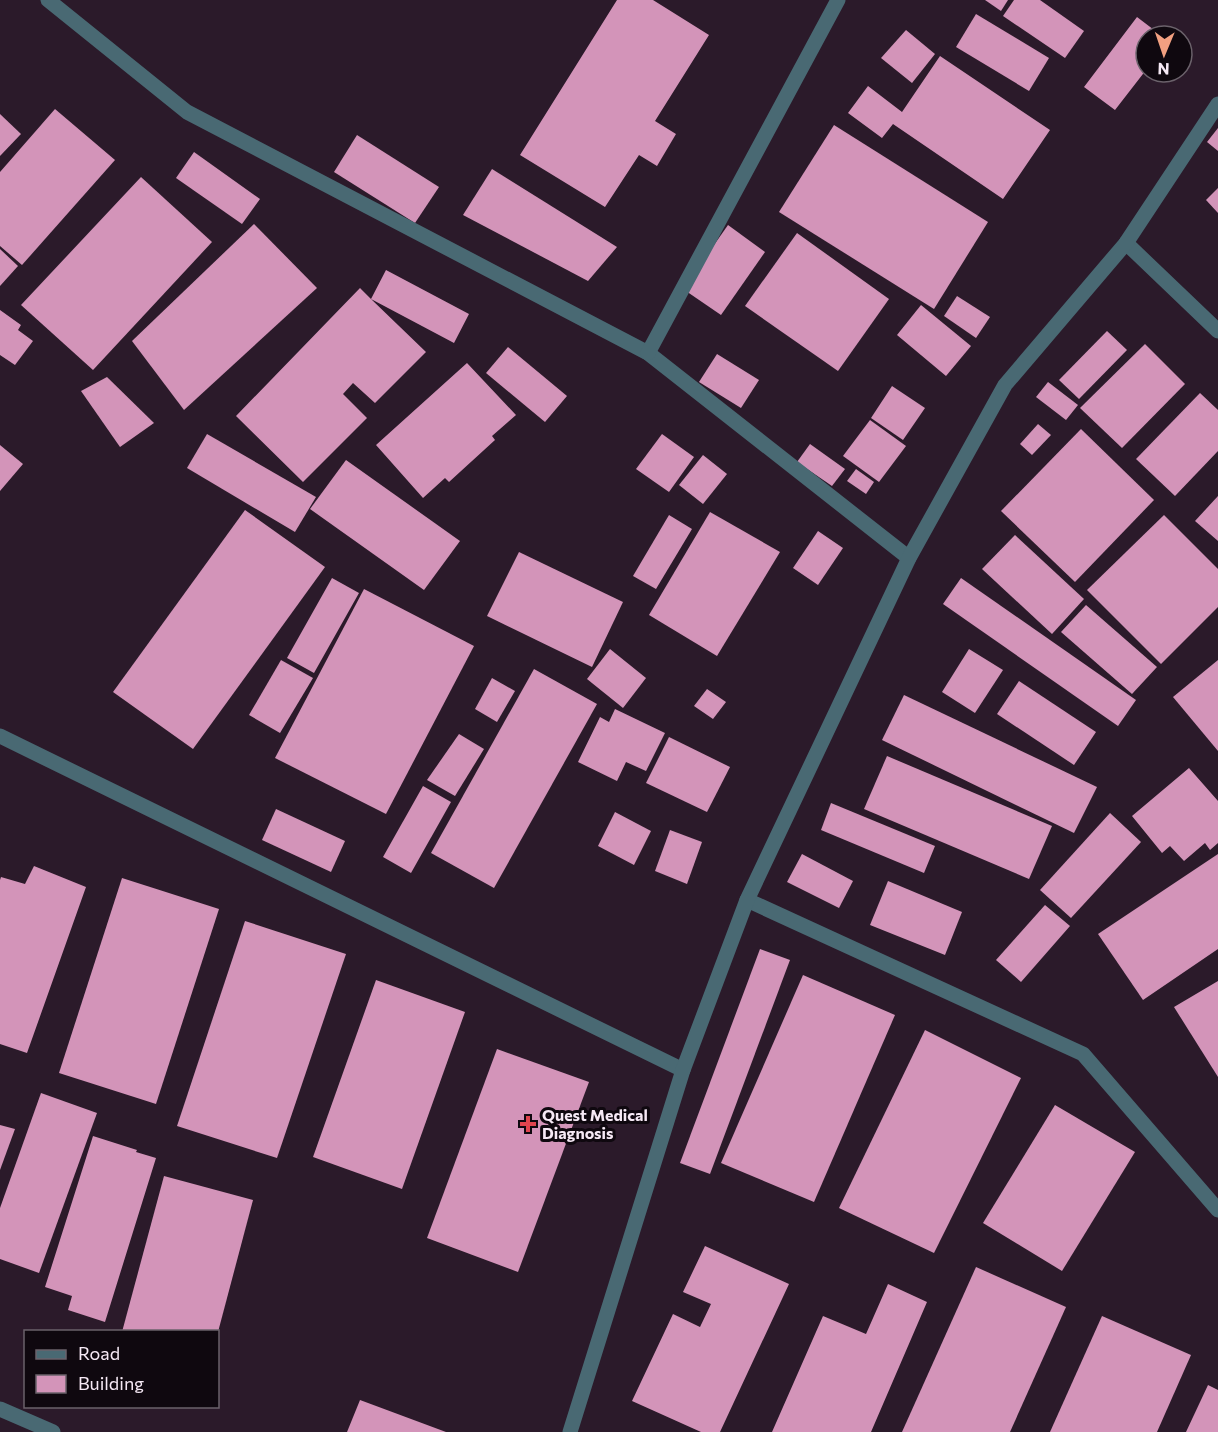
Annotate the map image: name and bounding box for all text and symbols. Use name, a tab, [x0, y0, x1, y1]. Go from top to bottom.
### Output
north arrow	[1134, 24, 1194, 84]
text: N	[1157, 60, 1170, 79]
place label: Quest Medical Diagnosis	[542, 1105, 648, 1142]
marker: Quest Medical Diagnosis	[519, 1115, 537, 1133]
legend	[24, 1330, 219, 1408]
text: Road	[78, 1342, 120, 1364]
text: Building	[78, 1372, 144, 1394]

